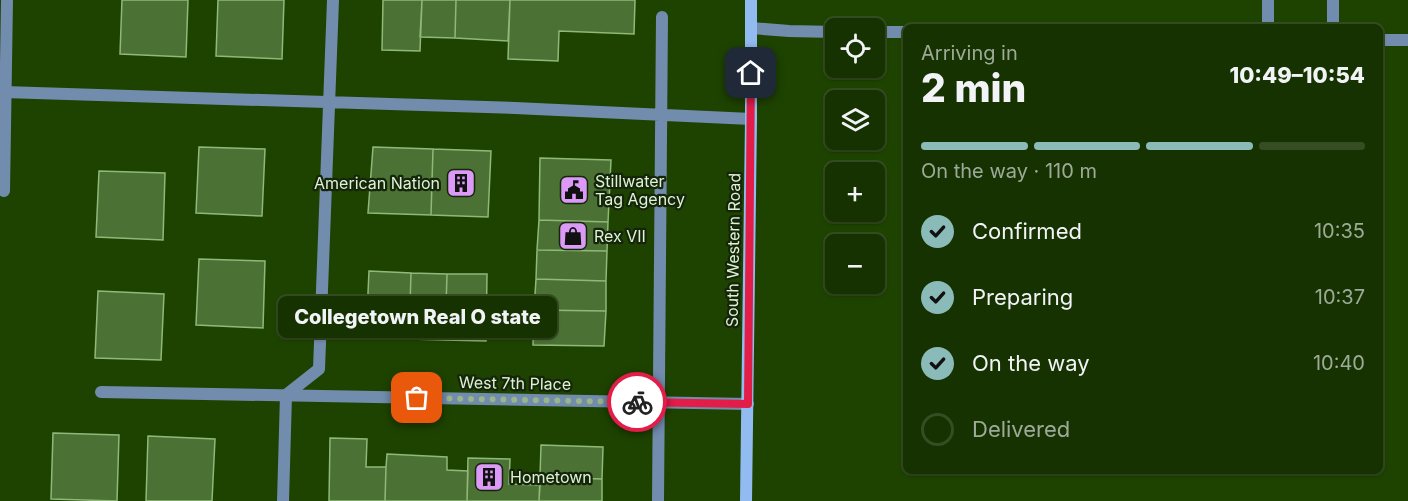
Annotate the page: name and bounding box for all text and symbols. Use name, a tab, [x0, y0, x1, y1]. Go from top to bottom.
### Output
map controls	[825, 18, 885, 294]
button: locate	[825, 18, 885, 78]
text: Arriving in	[921, 41, 1018, 65]
pin	[725, 47, 776, 98]
icon: home	[734, 56, 767, 89]
text: 10:49–10:54	[1229, 62, 1365, 88]
text: 2 min	[921, 64, 1026, 111]
button: layers	[825, 90, 885, 150]
text: On the way · 110 m	[921, 159, 1097, 183]
button: +	[825, 162, 885, 222]
building icon: American Nation	[445, 167, 477, 199]
place label: Stillwater Tag Agency	[595, 171, 685, 209]
place label: American Nation	[314, 173, 440, 193]
street label: South Western Road	[722, 173, 744, 327]
public building icon: Stillwater Tag Agency	[558, 174, 590, 206]
icon: check	[921, 215, 954, 248]
text: Confirmed	[972, 218, 1082, 244]
text: 10:35	[1314, 219, 1365, 243]
shop icon: Rex VII	[557, 220, 589, 252]
place label: Rex VII	[594, 226, 646, 246]
button: −	[825, 234, 885, 294]
icon: check	[921, 281, 954, 314]
text: Preparing	[972, 284, 1073, 310]
text: 10:37	[1315, 285, 1365, 309]
callout: Collegetown Real O state	[278, 296, 556, 338]
text: Collegetown Real O state	[294, 305, 541, 329]
icon: check	[921, 347, 954, 380]
text: On the way	[972, 350, 1090, 376]
text: 10:40	[1313, 351, 1365, 375]
pin	[391, 372, 442, 423]
street label: West 7th Place	[459, 372, 571, 394]
courier	[607, 372, 667, 432]
icon: bag	[400, 381, 433, 414]
icon: bike	[621, 386, 654, 419]
text: Delivered	[972, 416, 1070, 442]
building icon: Hometown	[473, 461, 505, 493]
place label: Hometown	[510, 467, 592, 487]

